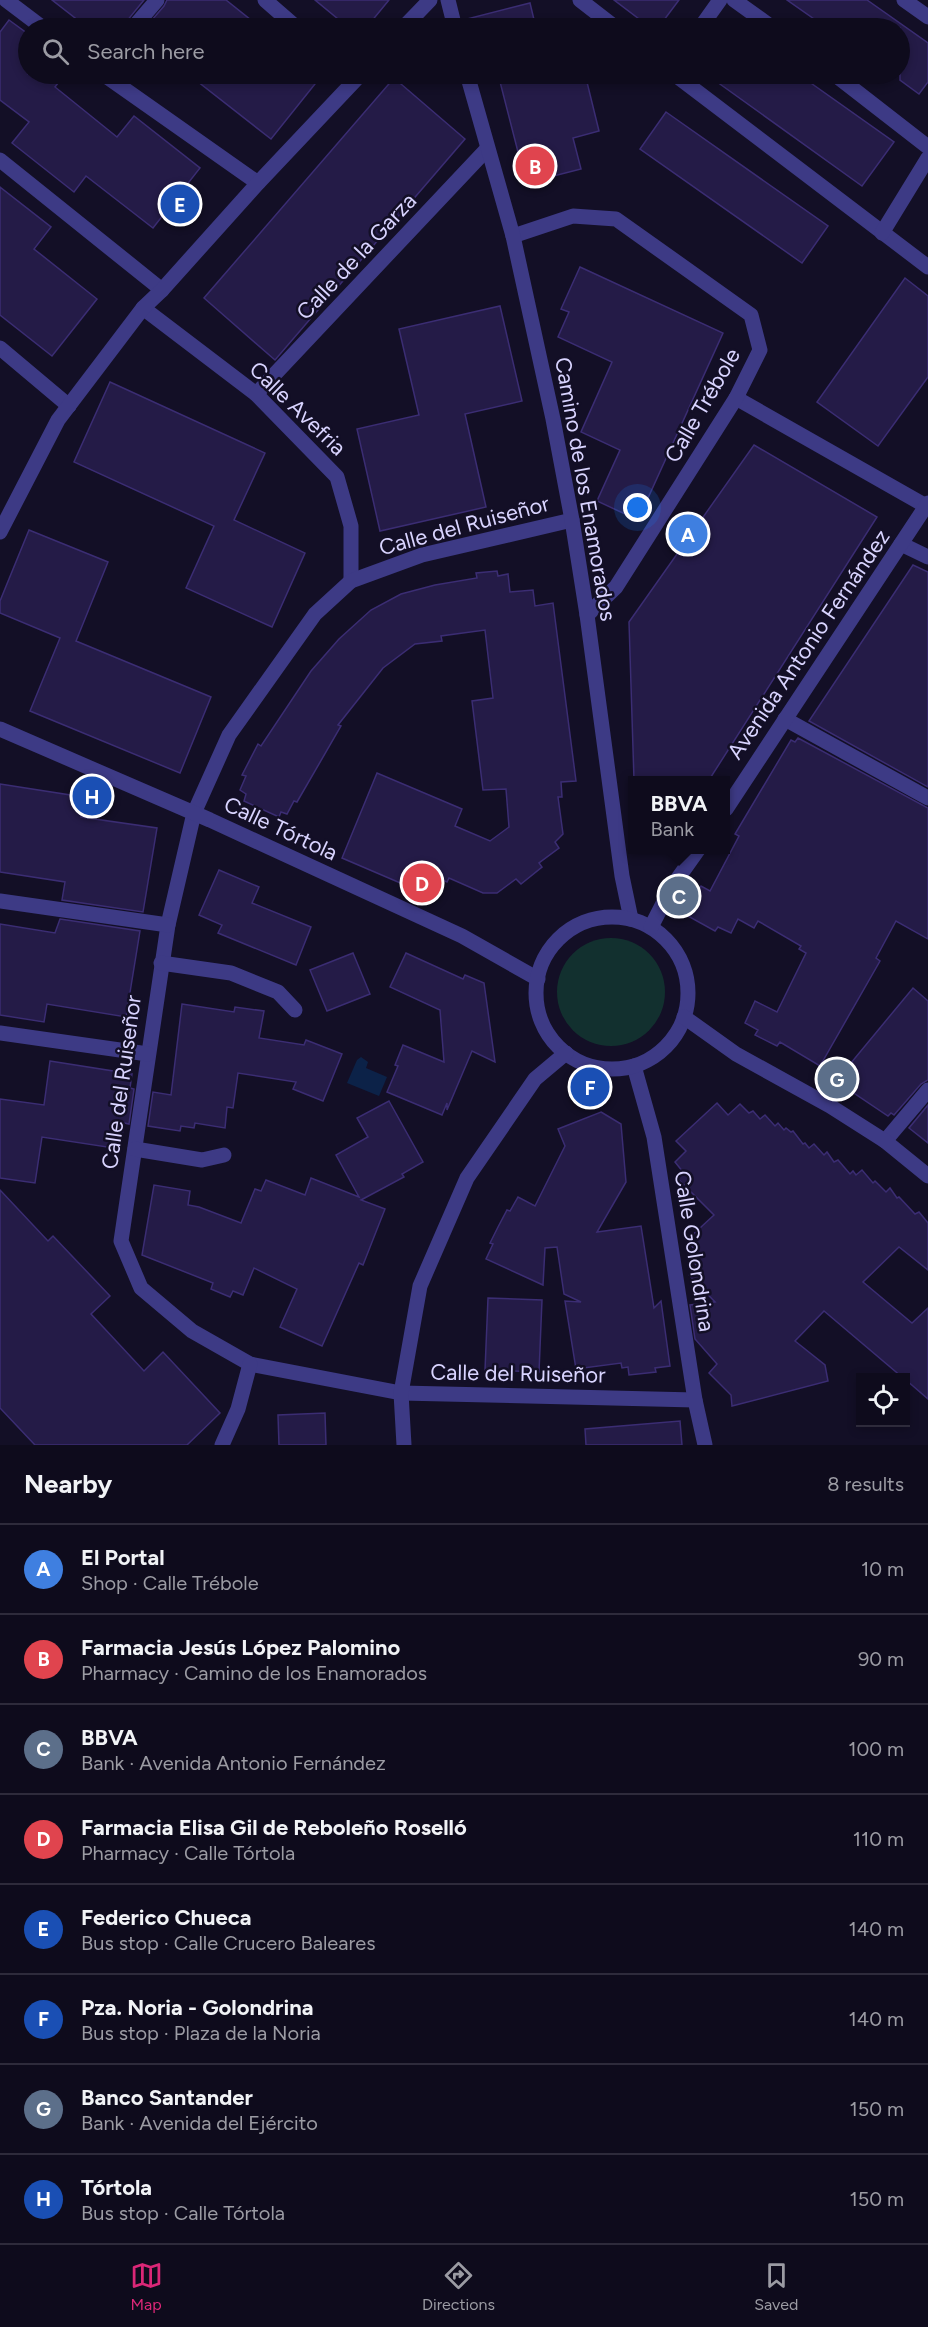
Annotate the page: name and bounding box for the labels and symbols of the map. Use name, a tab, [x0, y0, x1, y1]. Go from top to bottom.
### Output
pin: B	[516, 144, 554, 188]
pin: E	[160, 182, 200, 226]
street label: Calle de la Garza	[291, 187, 422, 325]
street label: Calle Trébole	[659, 343, 746, 467]
street label: Camino de los Enamorados	[549, 355, 622, 623]
street label: Calle Avefria	[244, 356, 352, 461]
street label: Calle del Ruiseñor	[376, 490, 553, 561]
your location	[623, 493, 652, 522]
pin: A	[668, 512, 708, 556]
street label: Avenida Antonio Fernández	[721, 524, 895, 764]
pin: H	[72, 774, 112, 818]
street label: Calle Tórtola	[220, 790, 342, 867]
pin: D	[402, 860, 442, 906]
pin: C	[660, 874, 698, 918]
street label: Calle del Ruiseñor	[96, 993, 147, 1171]
pin: G	[818, 1056, 856, 1102]
pin: F	[570, 1064, 610, 1110]
street label: Calle Golondrina	[668, 1169, 721, 1333]
street label: Calle del Ruiseñor	[430, 1358, 606, 1389]

